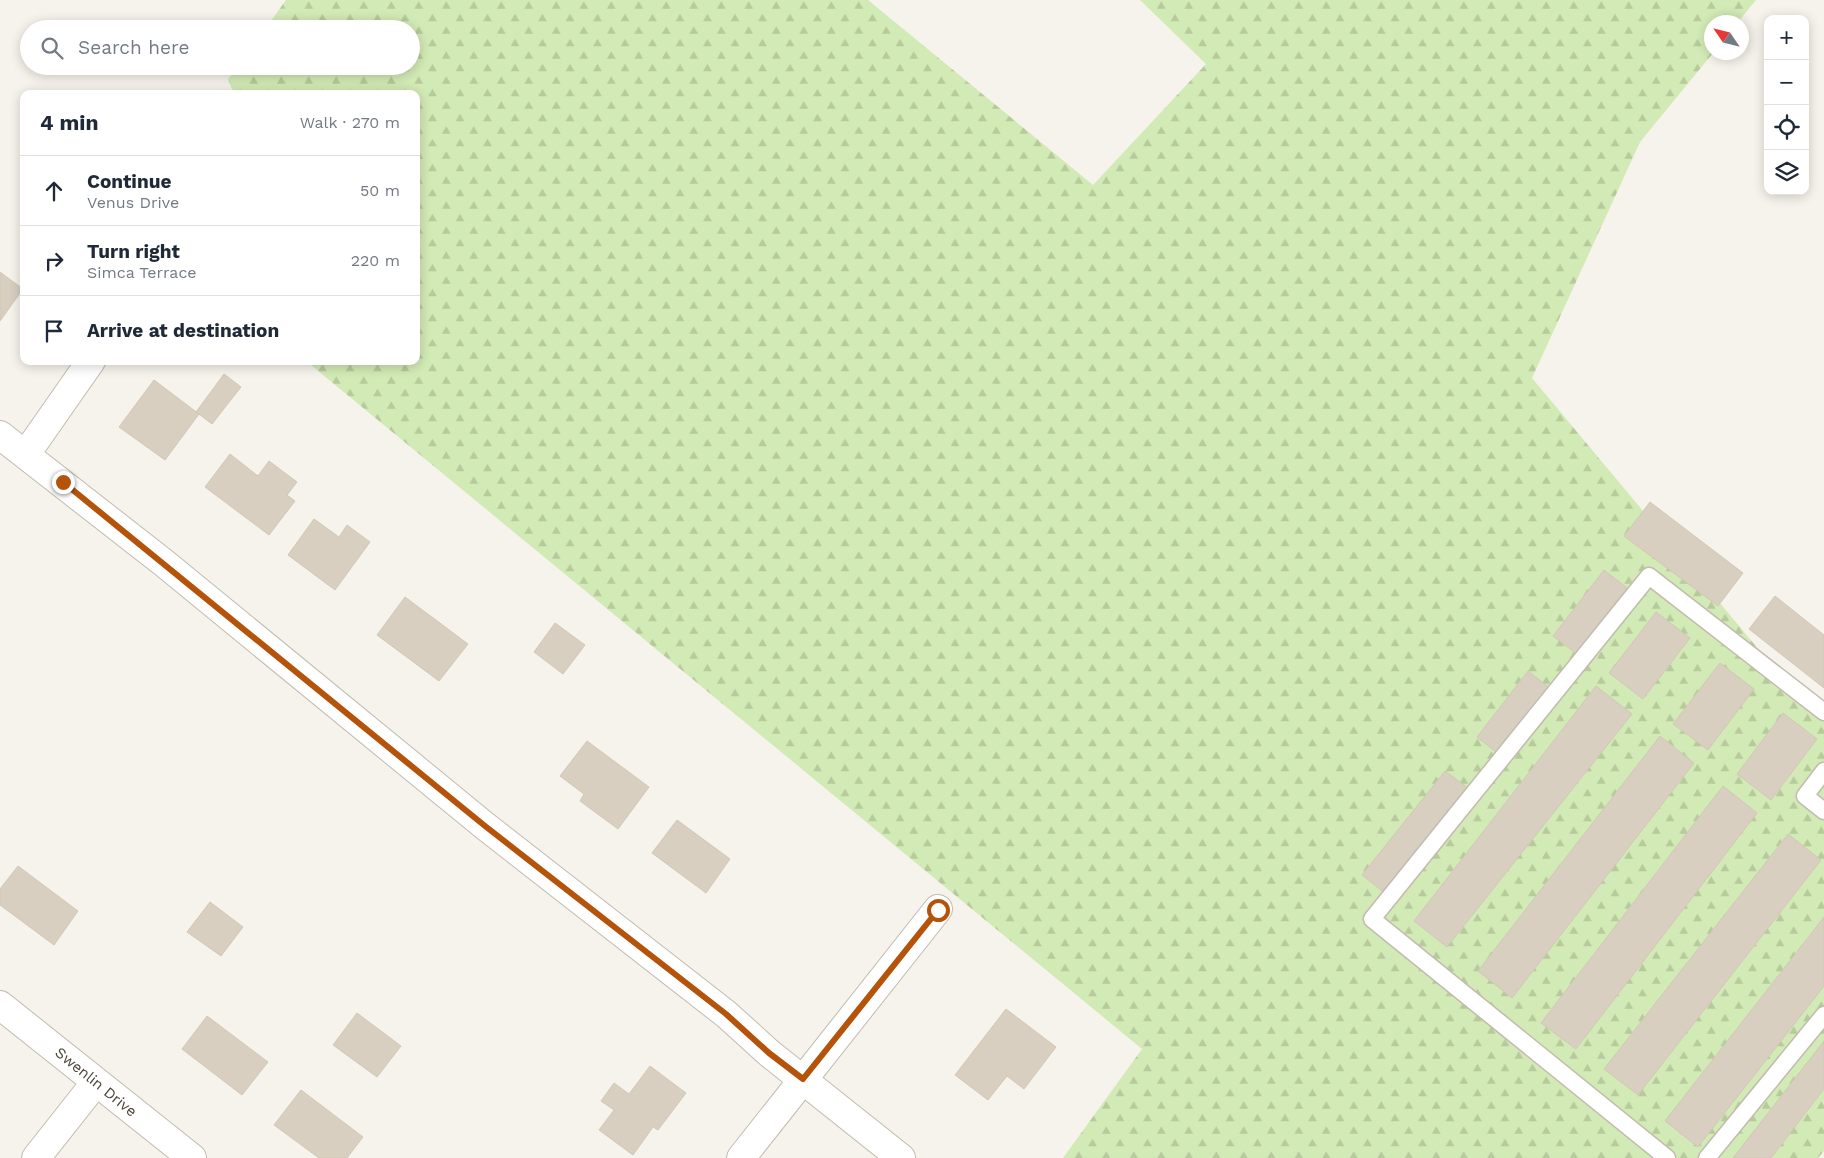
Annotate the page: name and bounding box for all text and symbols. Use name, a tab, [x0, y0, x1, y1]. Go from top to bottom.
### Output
north arrow	[1704, 15, 1749, 60]
map controls	[1764, 15, 1809, 195]
button: +	[1764, 15, 1809, 60]
search box	[20, 20, 420, 75]
icon: search	[38, 34, 66, 62]
text: Search here	[78, 36, 189, 59]
button: −	[1764, 60, 1809, 105]
button: locate	[1764, 105, 1809, 150]
text: 4 min	[40, 110, 98, 135]
text: Walk · 270 m	[300, 113, 400, 132]
button: layers	[1764, 150, 1809, 195]
text: Continue	[87, 170, 171, 193]
icon: ahead	[40, 177, 68, 205]
text: 50 m	[360, 181, 400, 200]
text: Venus Drive	[87, 193, 179, 212]
text: Turn right	[87, 240, 180, 263]
icon: right	[40, 247, 68, 275]
text: 220 m	[351, 251, 400, 270]
text: Simca Terrace	[87, 263, 197, 282]
icon: arrive	[40, 317, 68, 345]
text: Arrive at destination	[87, 319, 279, 342]
route end	[52, 471, 75, 494]
route start	[927, 899, 950, 922]
street label: Swenlin Drive	[51, 1043, 141, 1121]

